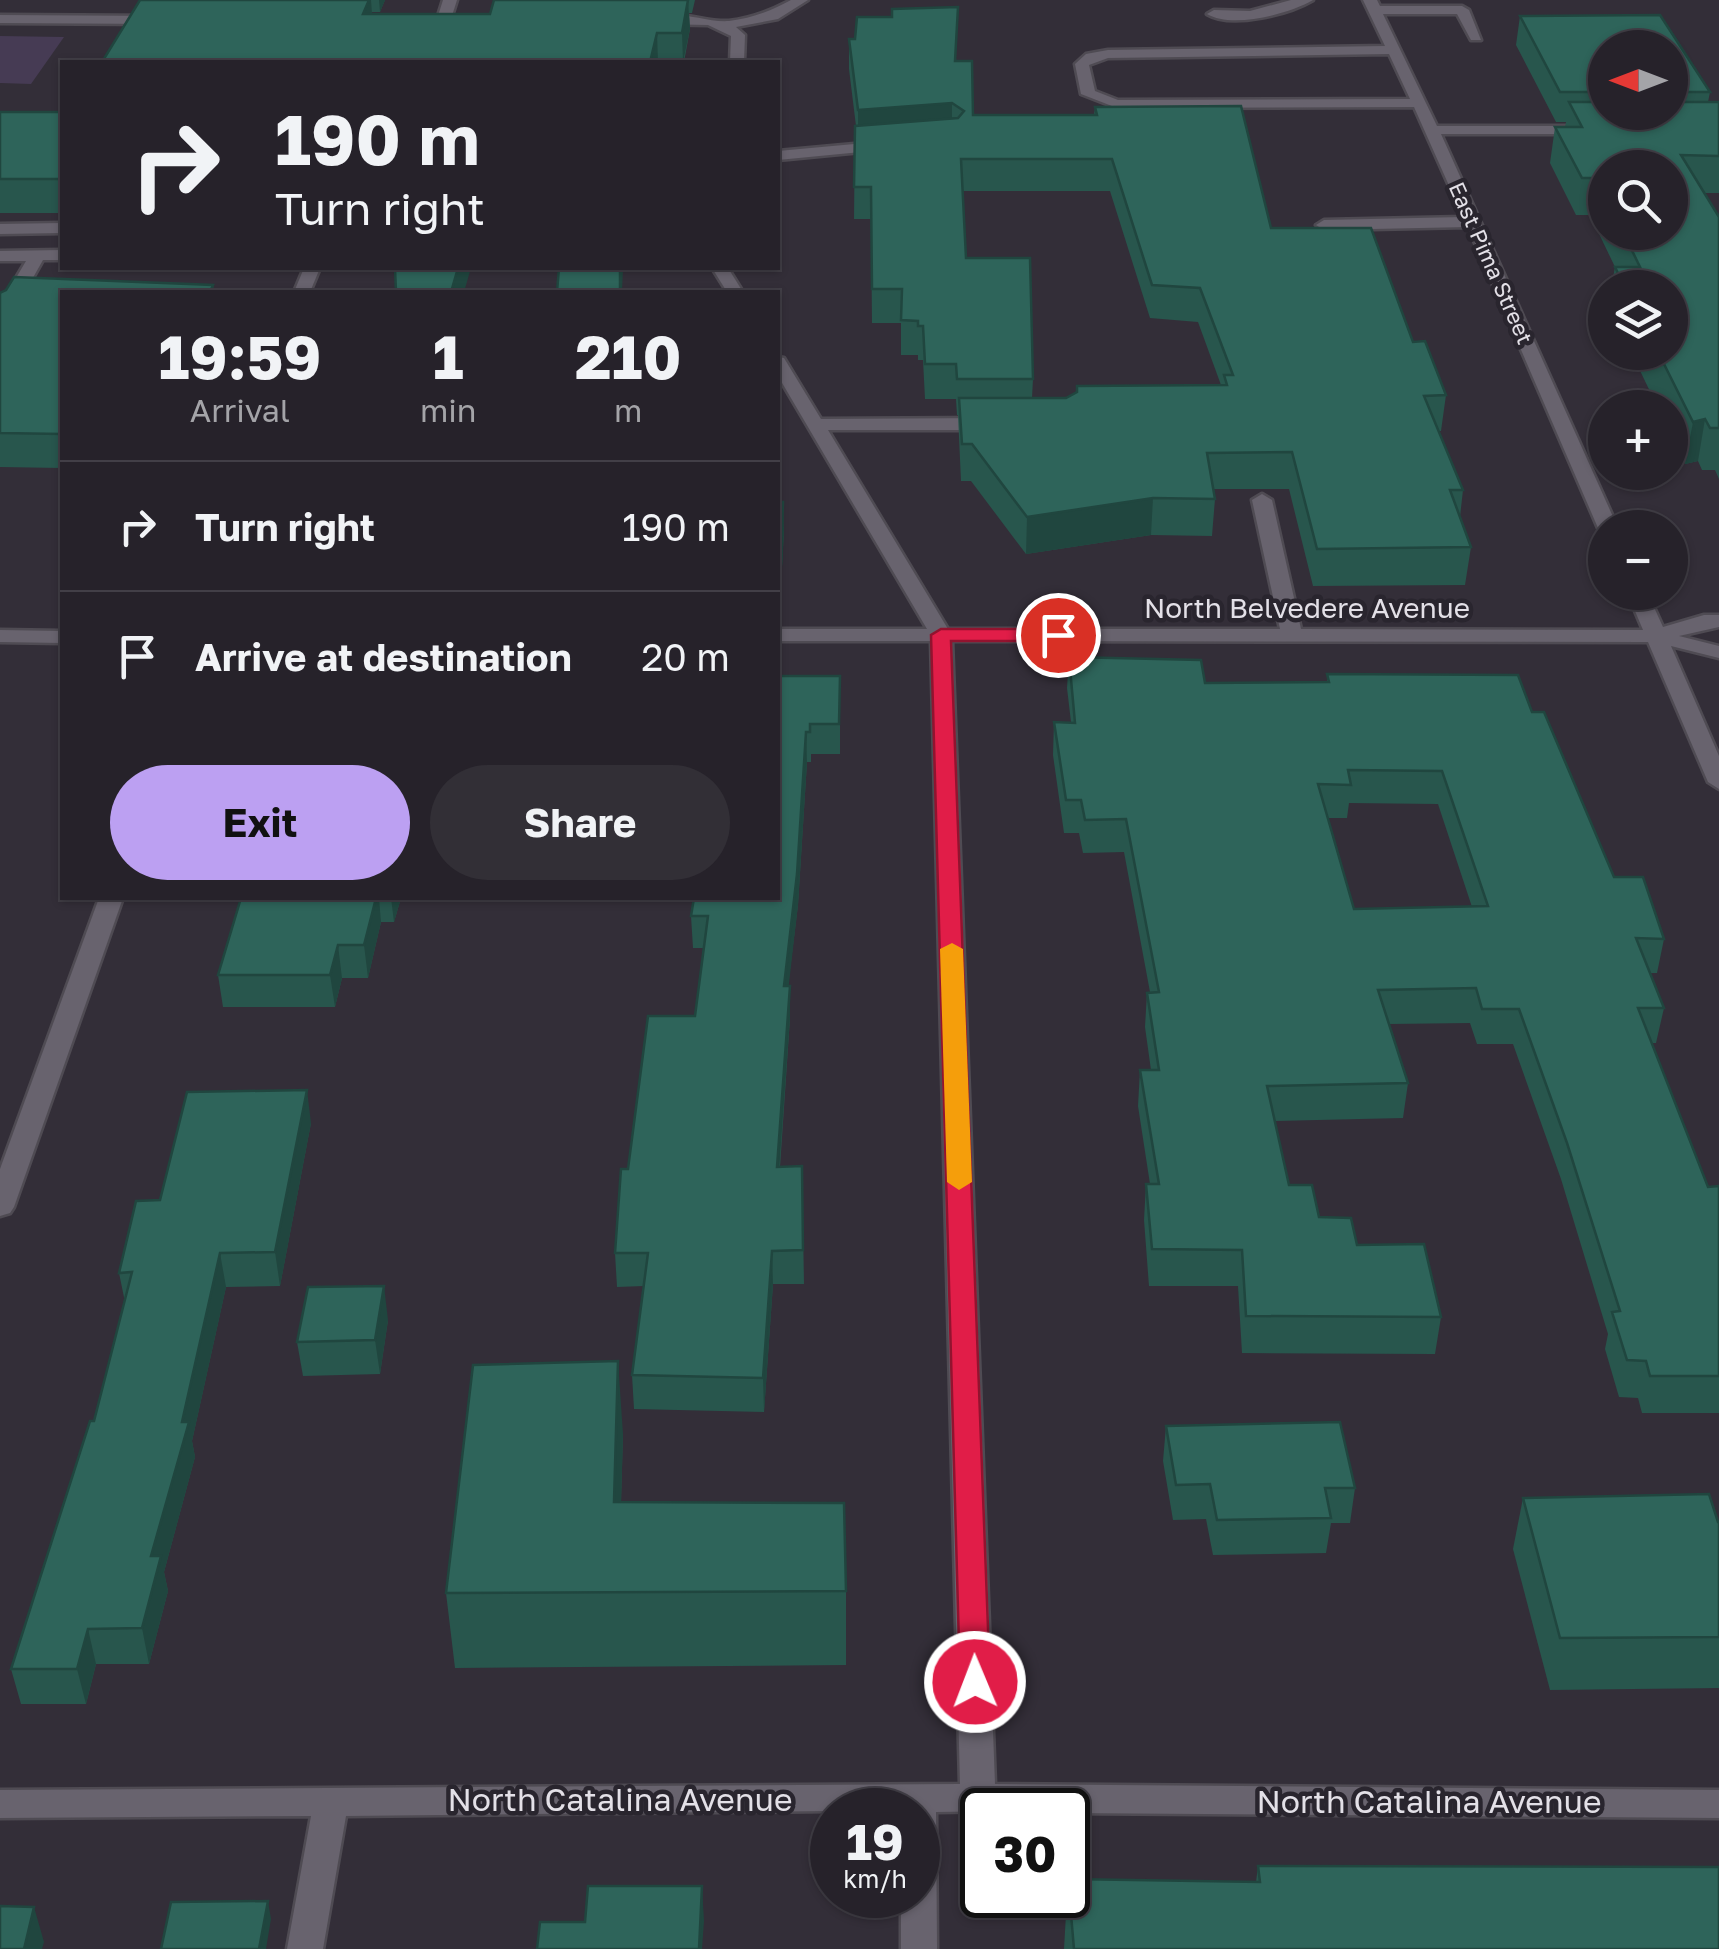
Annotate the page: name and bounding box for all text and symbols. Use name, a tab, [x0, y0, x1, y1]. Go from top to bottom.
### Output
north arrow	[1588, 30, 1688, 130]
map controls	[1588, 30, 1688, 610]
text: 190 m	[275, 96, 480, 180]
icon: right	[110, 100, 240, 230]
button: search	[1588, 150, 1688, 250]
street label: East Pima Street	[1444, 178, 1539, 348]
text: Turn right	[275, 181, 485, 235]
button: layers	[1588, 270, 1688, 370]
text: 19:59	[159, 320, 321, 392]
text: 1	[433, 320, 464, 392]
text: 210	[575, 320, 681, 392]
button: +	[1588, 390, 1688, 490]
text: Arrival	[190, 391, 290, 429]
text: min	[420, 391, 476, 429]
text: m	[614, 391, 642, 429]
icon: right	[110, 499, 165, 554]
text: Turn right	[195, 504, 375, 549]
text: 190 m	[622, 504, 730, 549]
button: −	[1588, 510, 1688, 610]
street label: North Belvedere Avenue	[1144, 591, 1470, 624]
pin	[1016, 593, 1101, 678]
icon: arrive	[1031, 608, 1086, 663]
icon: arrive	[110, 629, 165, 684]
text: Arrive at destination	[195, 634, 572, 679]
text: 20 m	[641, 634, 730, 679]
button: Exit	[110, 765, 410, 880]
button: Share	[430, 765, 730, 880]
position arrow	[923, 1630, 1027, 1734]
street label: North Catalina Avenue	[447, 1780, 793, 1818]
street label: North Catalina Avenue	[1256, 1782, 1602, 1820]
speed limit sign: 30	[960, 1788, 1090, 1918]
text: 19	[846, 1811, 904, 1871]
text: km/h	[843, 1863, 907, 1894]

